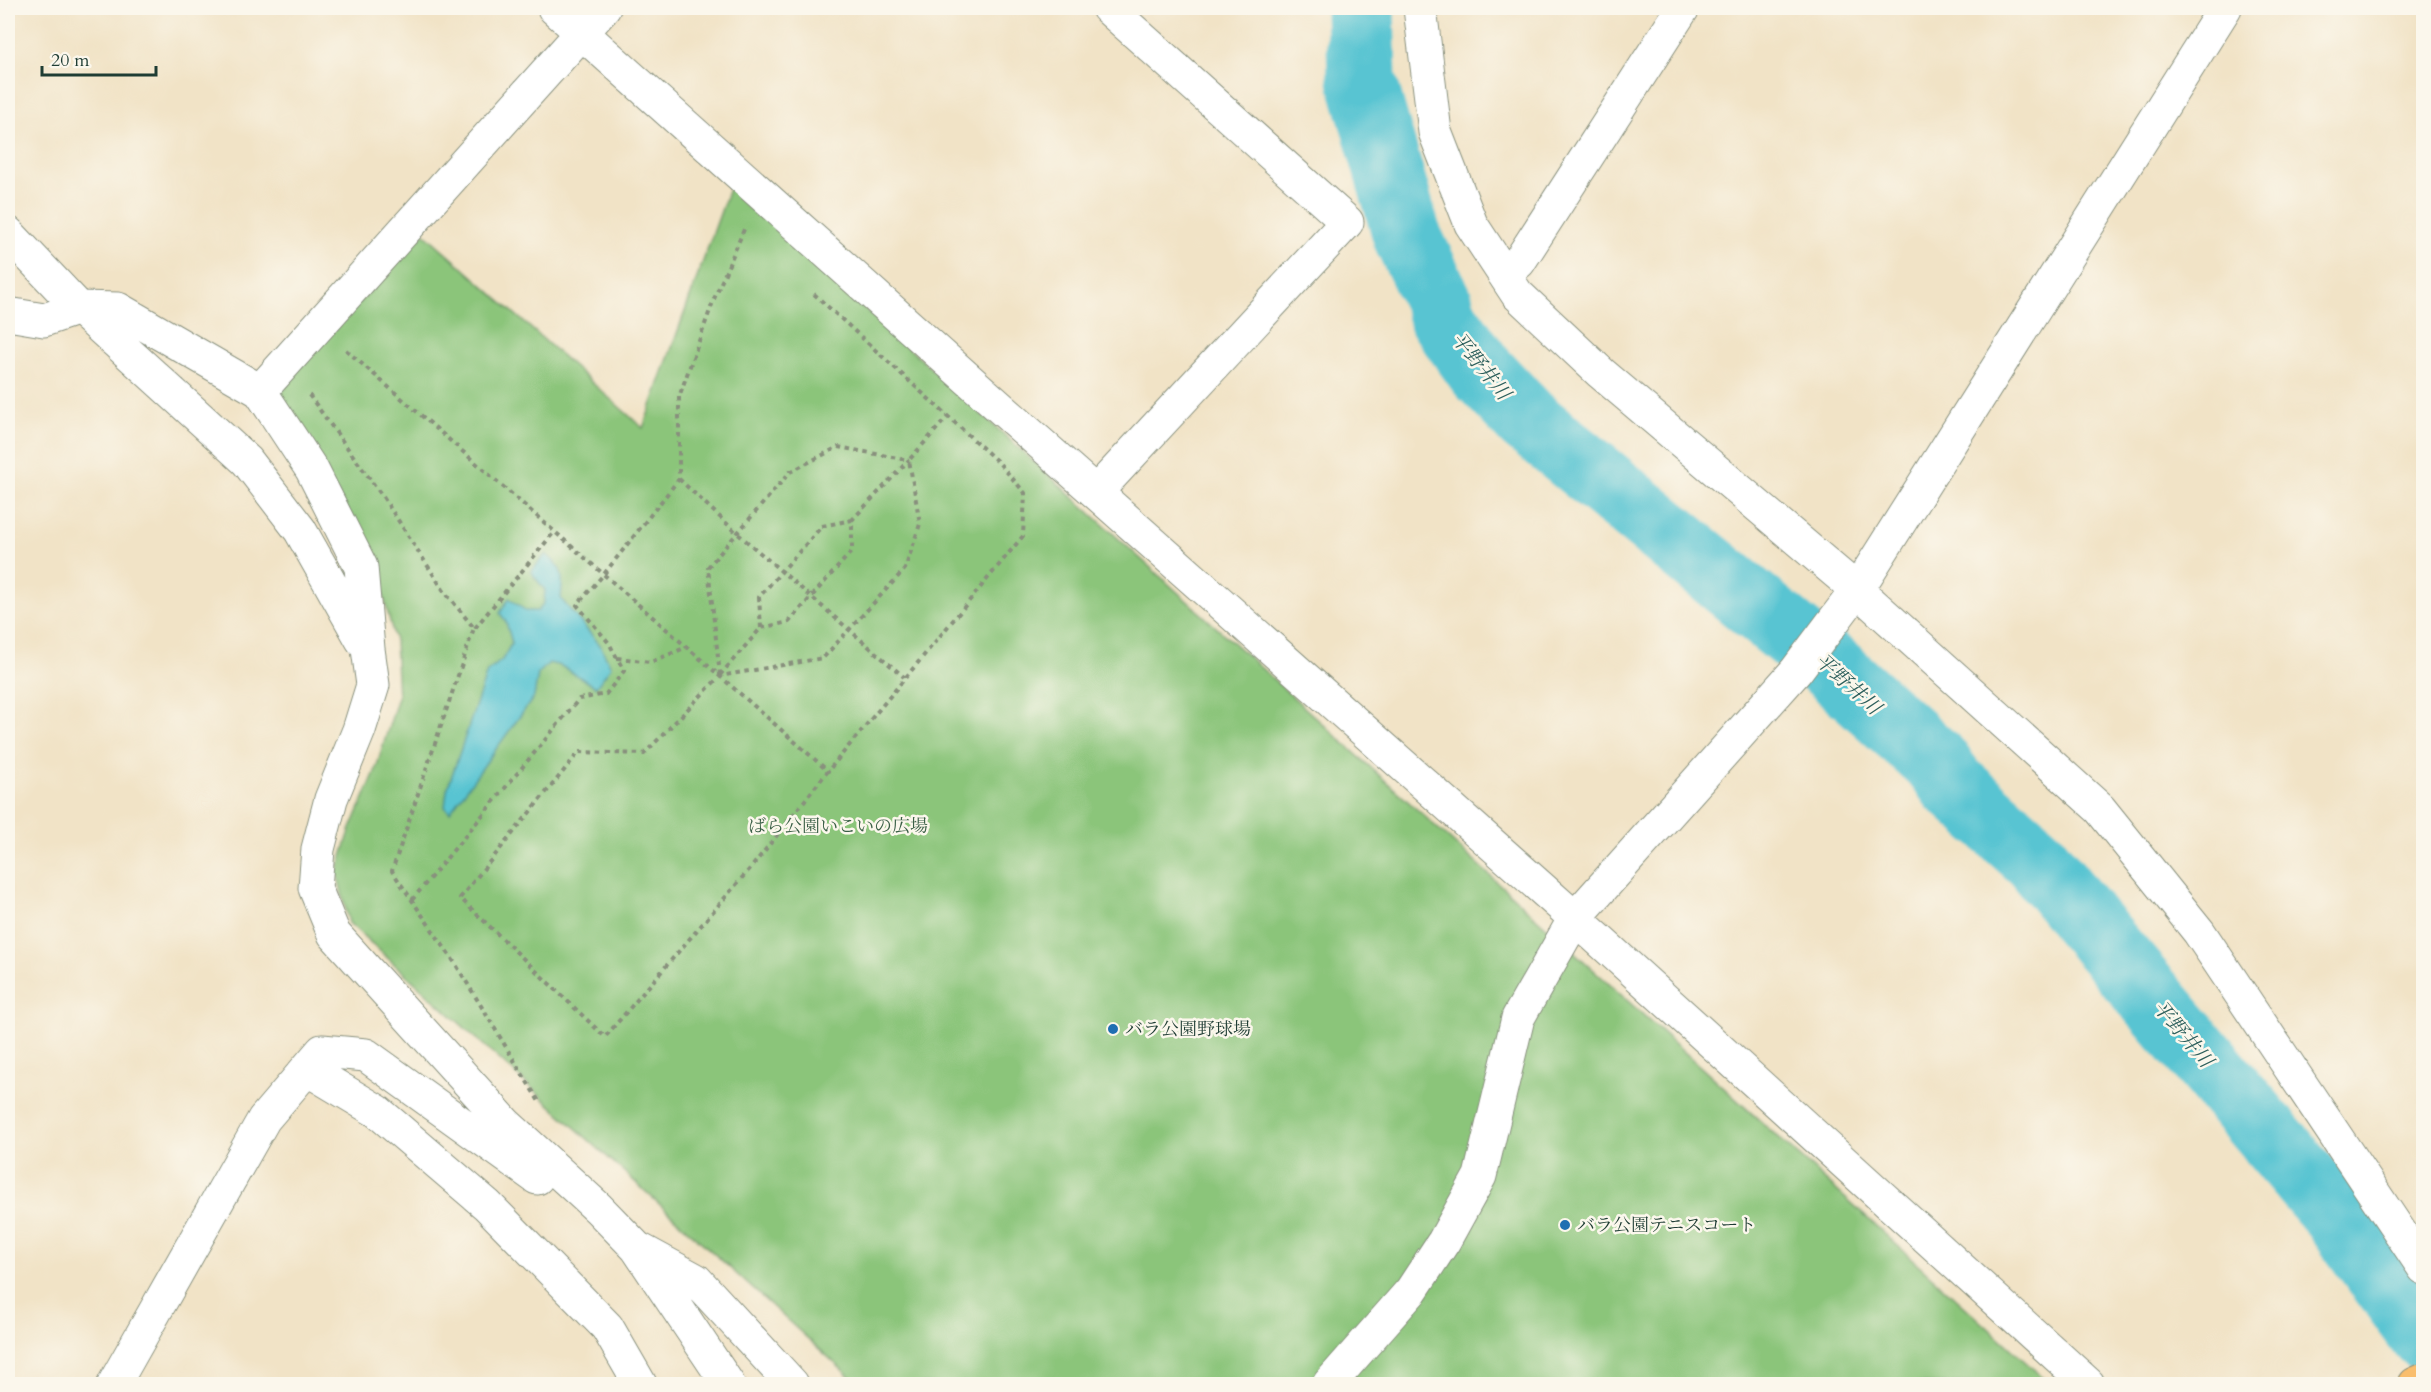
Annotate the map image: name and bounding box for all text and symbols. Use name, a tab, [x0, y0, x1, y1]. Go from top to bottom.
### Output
scale bar	[42, 39, 156, 77]
text: 20 m	[51, 48, 90, 73]
water label: 平野井川	[1445, 326, 1518, 407]
water label: 平野井川	[1809, 647, 1888, 722]
park label: ばら公園いこいの広場	[748, 814, 928, 839]
water label: 平野井川	[2147, 995, 2220, 1075]
place label: バラ公園野球場	[1125, 1017, 1251, 1042]
marker: バラ公園野球場	[1106, 1022, 1120, 1036]
place label: バラ公園テニスコート	[1577, 1213, 1756, 1238]
marker: バラ公園テニスコート	[1558, 1218, 1572, 1232]

